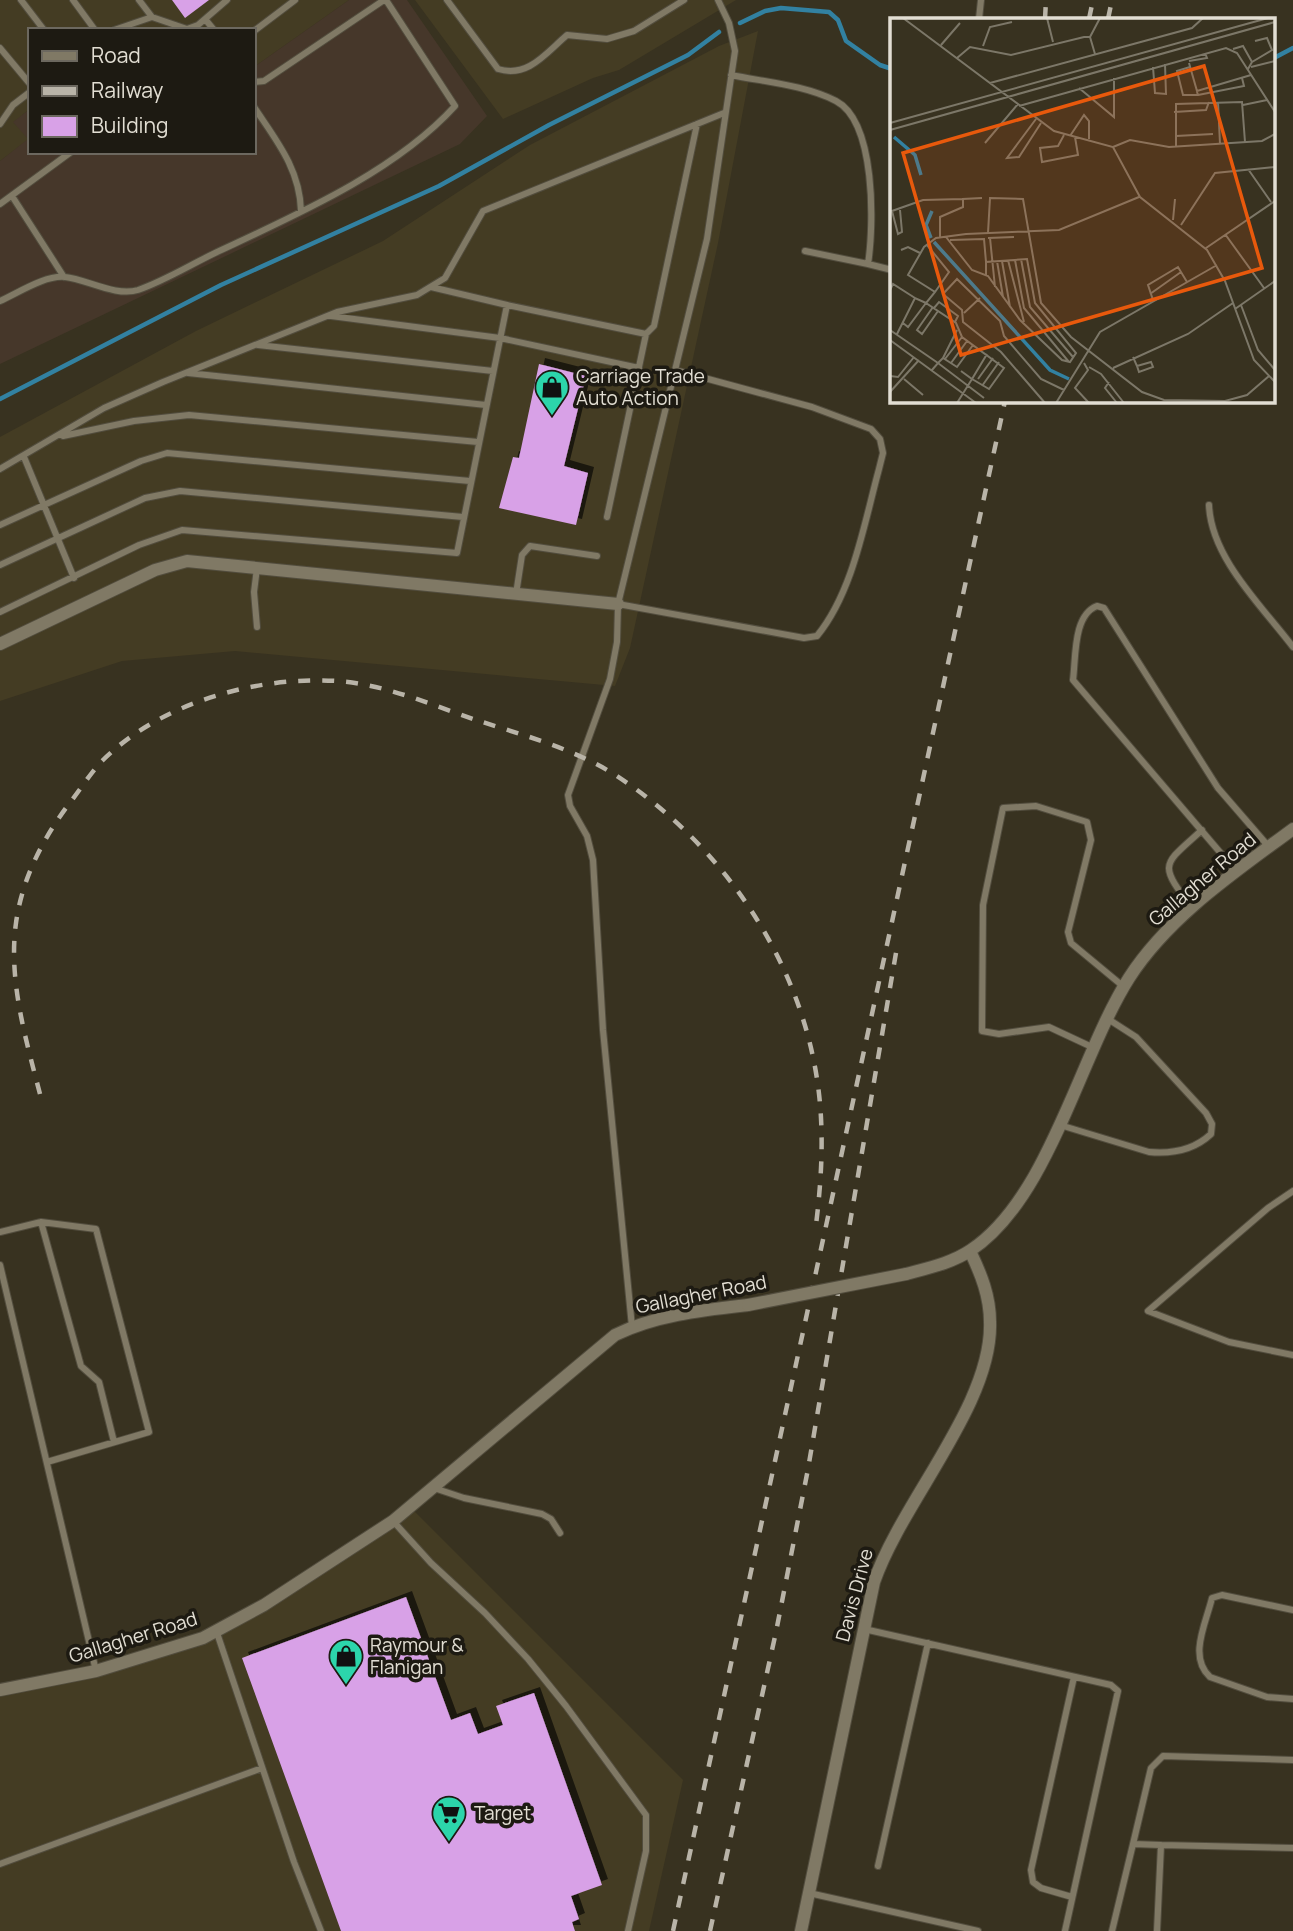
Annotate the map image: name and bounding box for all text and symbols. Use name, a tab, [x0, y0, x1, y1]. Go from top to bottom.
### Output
inset map	[890, 18, 1276, 402]
legend	[28, 28, 256, 154]
text: Road	[91, 41, 141, 69]
text: Railway	[91, 76, 163, 104]
text: Building	[91, 111, 168, 139]
place label: Carriage Trade Auto Action	[576, 363, 705, 411]
shop icon: Carriage Trade Auto Action	[533, 368, 571, 417]
street label: Gallagher Road	[1143, 826, 1261, 932]
street label: Gallagher Road	[633, 1269, 769, 1319]
street label: Davis Drive	[829, 1546, 879, 1644]
street label: Gallagher Road	[66, 1605, 200, 1669]
place label: Raymour & Flanigan	[370, 1632, 464, 1680]
shop icon: Raymour & Flanigan	[327, 1637, 365, 1686]
supermarket icon: Target	[430, 1794, 468, 1843]
place label: Target	[474, 1800, 531, 1826]

